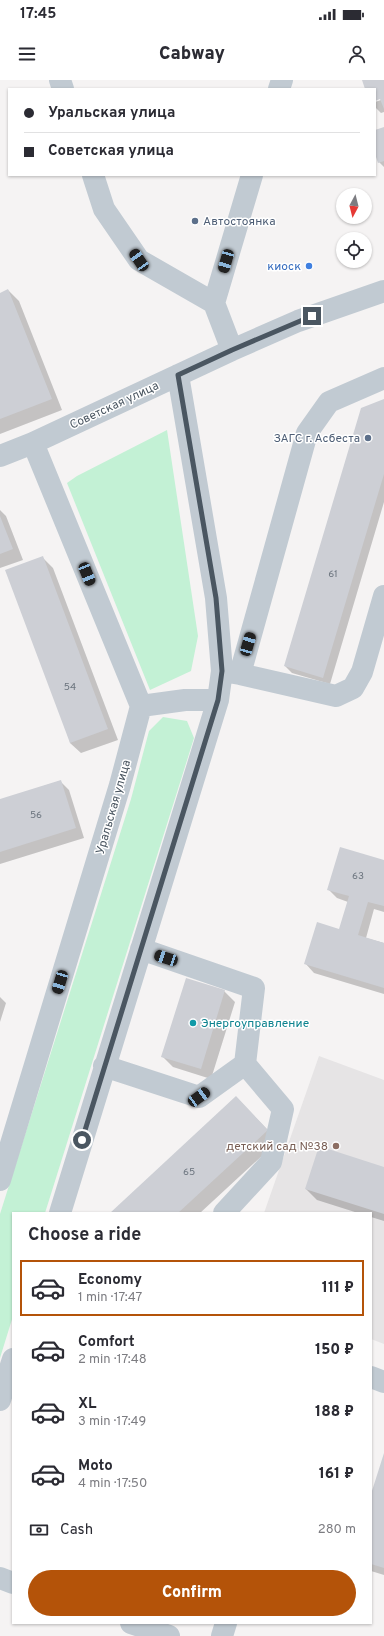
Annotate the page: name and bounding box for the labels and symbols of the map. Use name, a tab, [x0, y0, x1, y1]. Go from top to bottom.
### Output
north arrow	[336, 188, 372, 224]
place label: Автостоянка	[203, 214, 276, 230]
marker: Автостоянка	[190, 216, 200, 226]
car	[127, 247, 151, 273]
car	[217, 248, 235, 274]
place label: киоск	[267, 259, 301, 275]
marker: киоск	[304, 261, 314, 271]
route end	[303, 307, 321, 325]
street label: Советская улица	[67, 378, 162, 434]
place label: ЗАГС г. Асбеста	[273, 431, 360, 447]
marker: ЗАГС г. Асбеста	[363, 433, 373, 443]
car	[77, 561, 97, 587]
house number: 61	[328, 568, 338, 581]
car	[239, 631, 257, 657]
house number: 54	[64, 681, 76, 694]
street label: Уральская улица	[93, 758, 135, 856]
house number: 56	[30, 809, 42, 822]
house number: 63	[352, 870, 364, 883]
car	[153, 949, 179, 967]
car	[51, 969, 69, 995]
place label: Энергоуправление	[201, 1016, 309, 1032]
marker: Энергоуправление	[188, 1018, 198, 1028]
car	[186, 1085, 212, 1109]
route start	[73, 1131, 91, 1149]
place label: детский сад №38	[226, 1139, 328, 1155]
marker: детский сад №38	[331, 1141, 341, 1151]
house number: 65	[183, 1166, 195, 1179]

